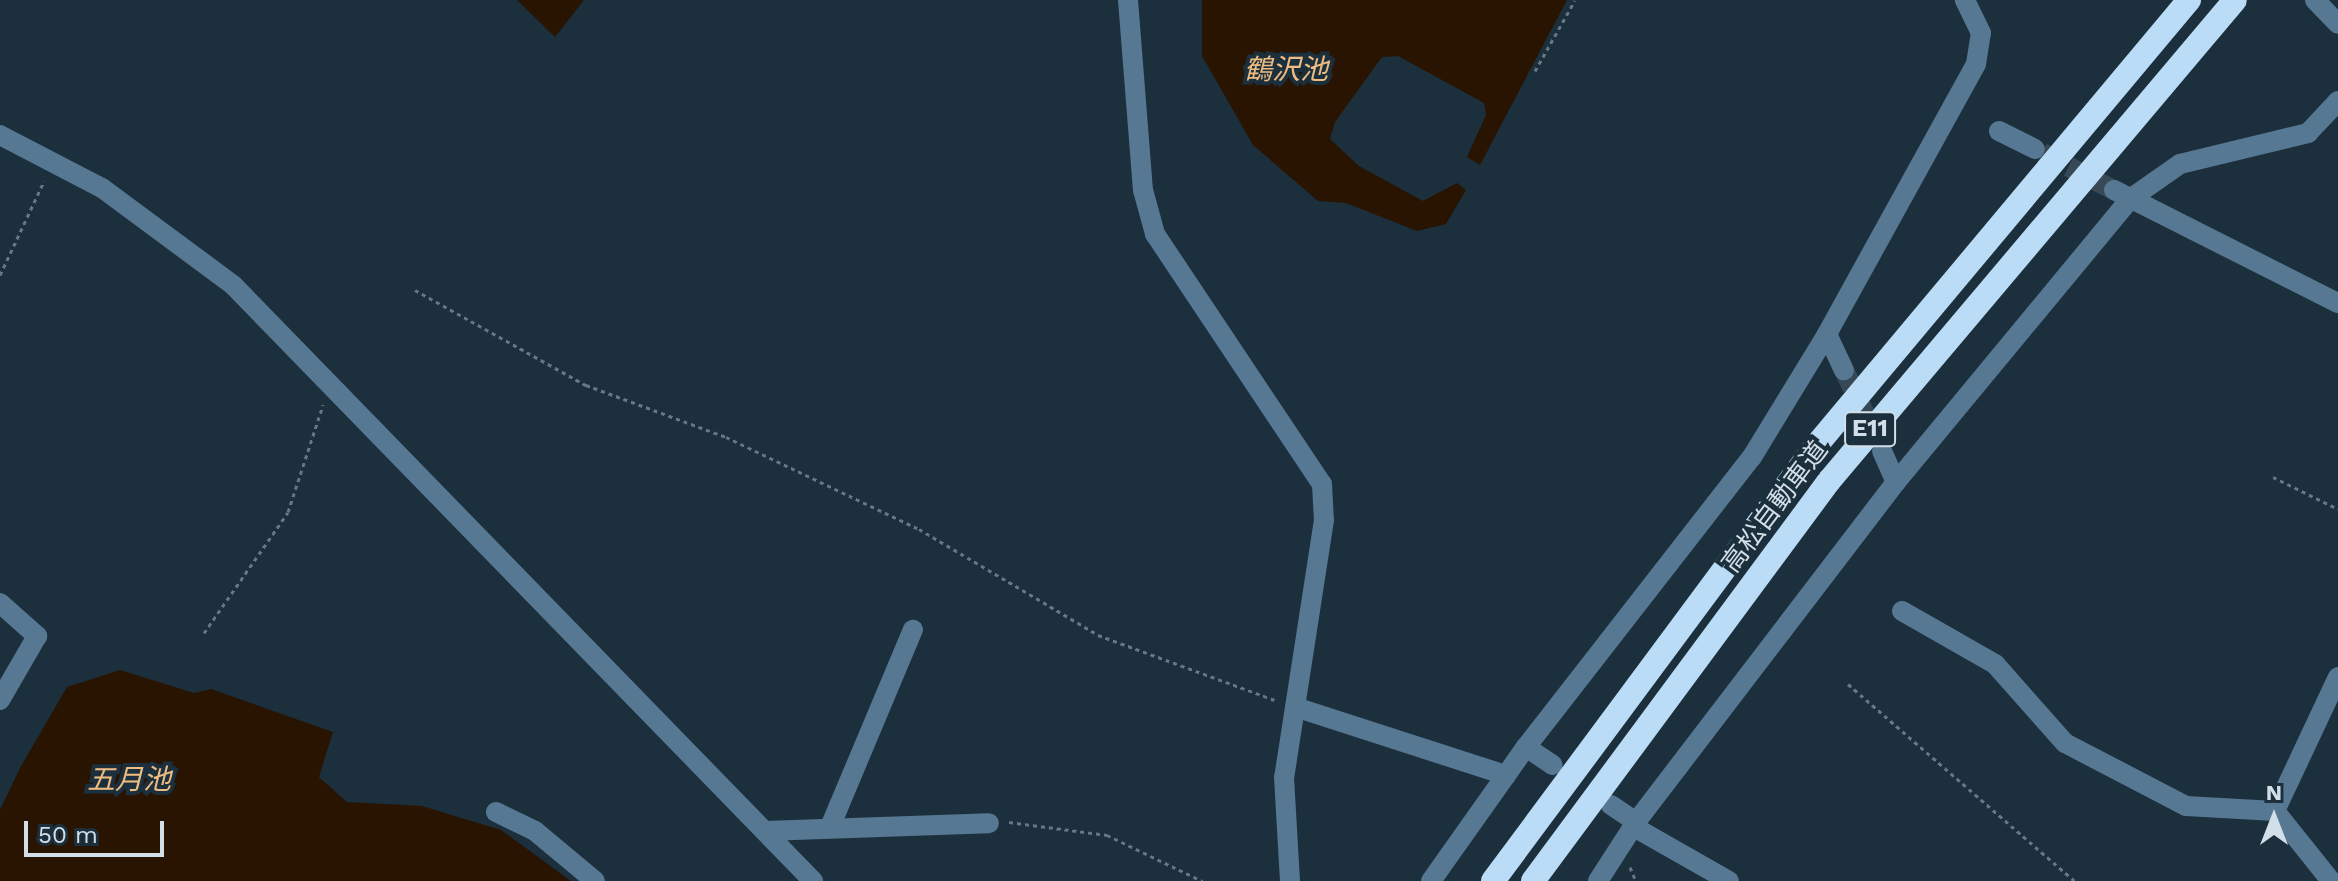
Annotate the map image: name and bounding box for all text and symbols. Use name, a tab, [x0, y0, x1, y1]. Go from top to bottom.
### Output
water label: 鶴沢池	[1244, 53, 1328, 87]
road number: E11	[1844, 409, 1896, 449]
street label: 高松自動車道	[1716, 435, 1834, 579]
water label: 五月池	[87, 763, 171, 797]
north arrow	[2234, 777, 2314, 857]
text: N	[2266, 780, 2282, 805]
scale bar	[28, 805, 168, 855]
text: 50 m	[38, 821, 98, 849]

